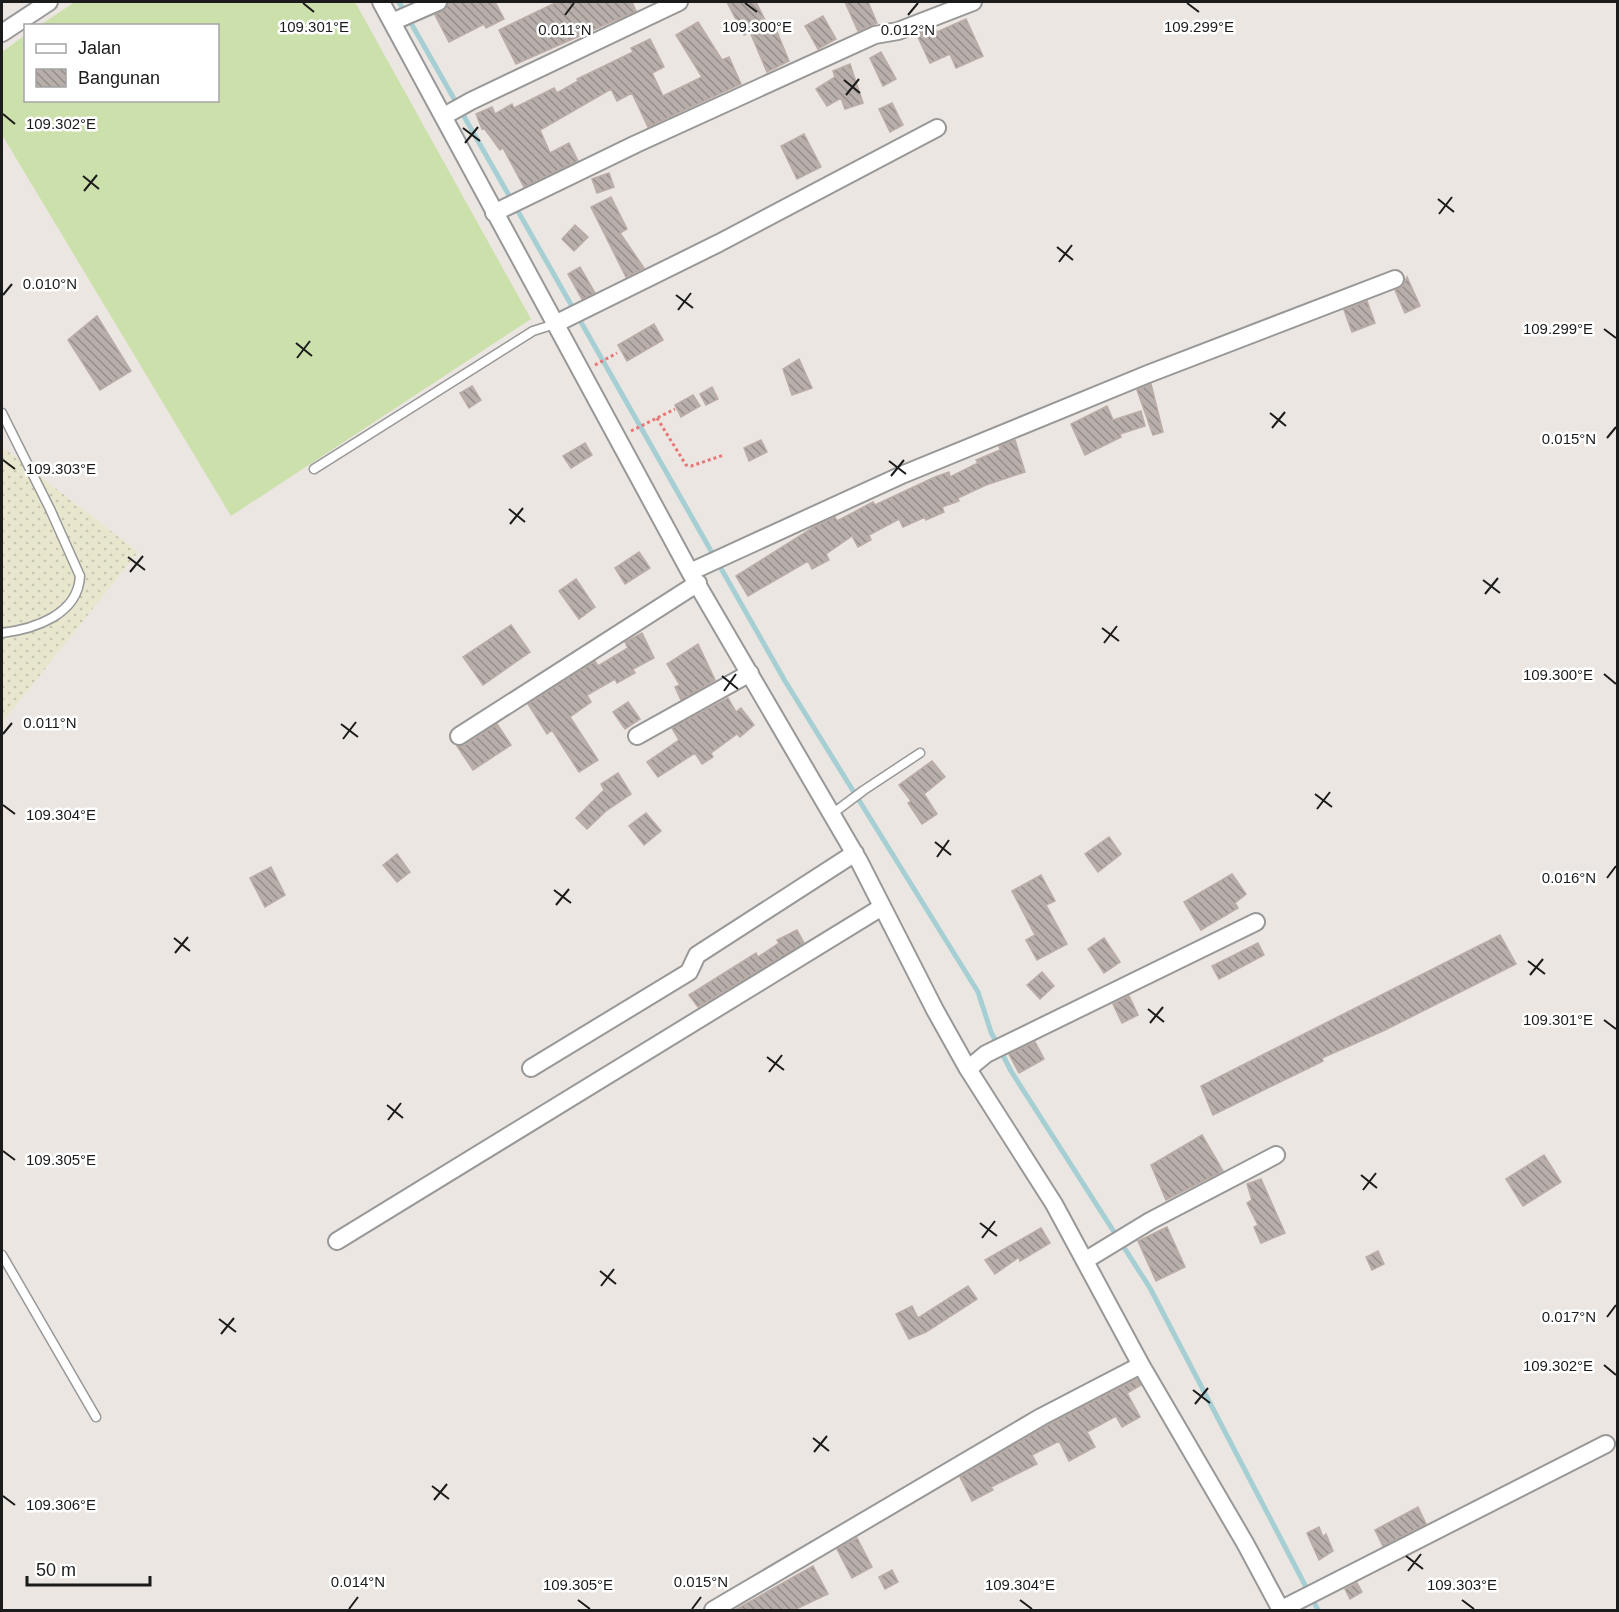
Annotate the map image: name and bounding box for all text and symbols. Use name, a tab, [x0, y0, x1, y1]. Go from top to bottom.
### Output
text: 109.301°E	[279, 18, 349, 35]
text: 109.300°E	[722, 18, 792, 35]
text: 109.299°E	[1164, 18, 1234, 35]
text: 0.011°N	[538, 21, 592, 38]
text: 0.012°N	[881, 21, 935, 38]
legend	[24, 24, 219, 102]
text: Jalan	[78, 38, 121, 58]
text: Bangunan	[78, 68, 160, 88]
text: 109.302°E	[26, 115, 96, 132]
text: 0.010°N	[23, 275, 77, 292]
text: 109.299°E	[1523, 320, 1593, 337]
text: 0.015°N	[1542, 430, 1596, 447]
text: 109.303°E	[26, 460, 96, 477]
text: 109.300°E	[1523, 666, 1593, 683]
text: 0.011°N	[23, 714, 77, 731]
text: 109.304°E	[26, 806, 96, 823]
text: 0.016°N	[1542, 869, 1596, 886]
text: 109.301°E	[1523, 1011, 1593, 1028]
text: 109.305°E	[26, 1151, 96, 1168]
text: 0.017°N	[1542, 1308, 1596, 1325]
text: 109.302°E	[1523, 1357, 1593, 1374]
text: 109.306°E	[26, 1496, 96, 1513]
scale bar	[27, 1549, 150, 1587]
text: 50 m	[36, 1560, 76, 1580]
text: 0.014°N	[331, 1573, 385, 1590]
text: 0.015°N	[674, 1573, 728, 1590]
text: 109.305°E	[543, 1576, 613, 1593]
text: 109.304°E	[985, 1576, 1055, 1593]
text: 109.303°E	[1427, 1576, 1497, 1593]

